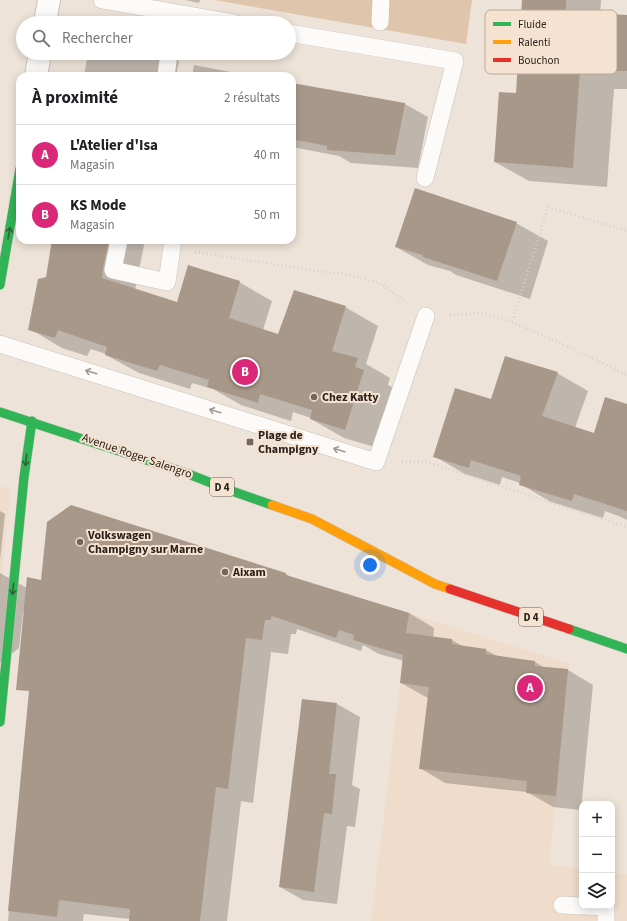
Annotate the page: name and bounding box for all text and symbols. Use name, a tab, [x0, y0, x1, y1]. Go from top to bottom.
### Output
legend	[485, 10, 617, 74]
search box	[16, 16, 296, 60]
text: Fluide	[518, 17, 547, 32]
icon: search	[30, 27, 52, 49]
text: Rechercher	[62, 28, 133, 49]
text: Ralenti	[518, 35, 550, 50]
text: Bouchon	[518, 53, 559, 68]
text: À proximité	[32, 86, 118, 110]
text: 2 résultats	[224, 89, 280, 107]
text: L'Atelier d'Isa	[70, 135, 158, 156]
text: A	[41, 146, 49, 164]
text: 40 m	[254, 146, 280, 164]
text: Magasin	[70, 156, 115, 174]
text: KS Mode	[70, 195, 126, 216]
text: B	[41, 206, 49, 224]
text: 50 m	[254, 206, 280, 224]
text: Magasin	[70, 216, 115, 234]
one-way arrow	[5, 227, 13, 240]
pin: B	[232, 357, 258, 387]
one-way arrow	[84, 368, 97, 375]
place label: Chez Katty	[322, 389, 379, 406]
marker: Chez Katty	[309, 392, 319, 402]
one-way arrow	[209, 407, 222, 414]
place label: Plage de Champigny	[258, 427, 319, 458]
street label: Avenue Roger Salengro	[80, 429, 194, 483]
marker: Plage de Champigny	[245, 437, 255, 447]
one-way arrow	[333, 446, 346, 453]
one-way arrow	[22, 453, 30, 466]
road number: D 4	[210, 478, 234, 496]
place label: Volkswagen Champigny sur Marne	[87, 527, 203, 558]
marker: Volkswagen Champigny sur Marne	[75, 537, 85, 547]
your location	[360, 555, 380, 575]
place label: Aixam	[232, 564, 266, 581]
marker: Aixam	[220, 567, 230, 577]
one-way arrow	[9, 582, 17, 595]
road number: D 4	[519, 608, 543, 626]
pin: A	[517, 673, 543, 703]
map controls	[579, 801, 615, 909]
button: +	[579, 801, 615, 837]
button: −	[579, 837, 615, 873]
button: layers	[579, 873, 615, 909]

